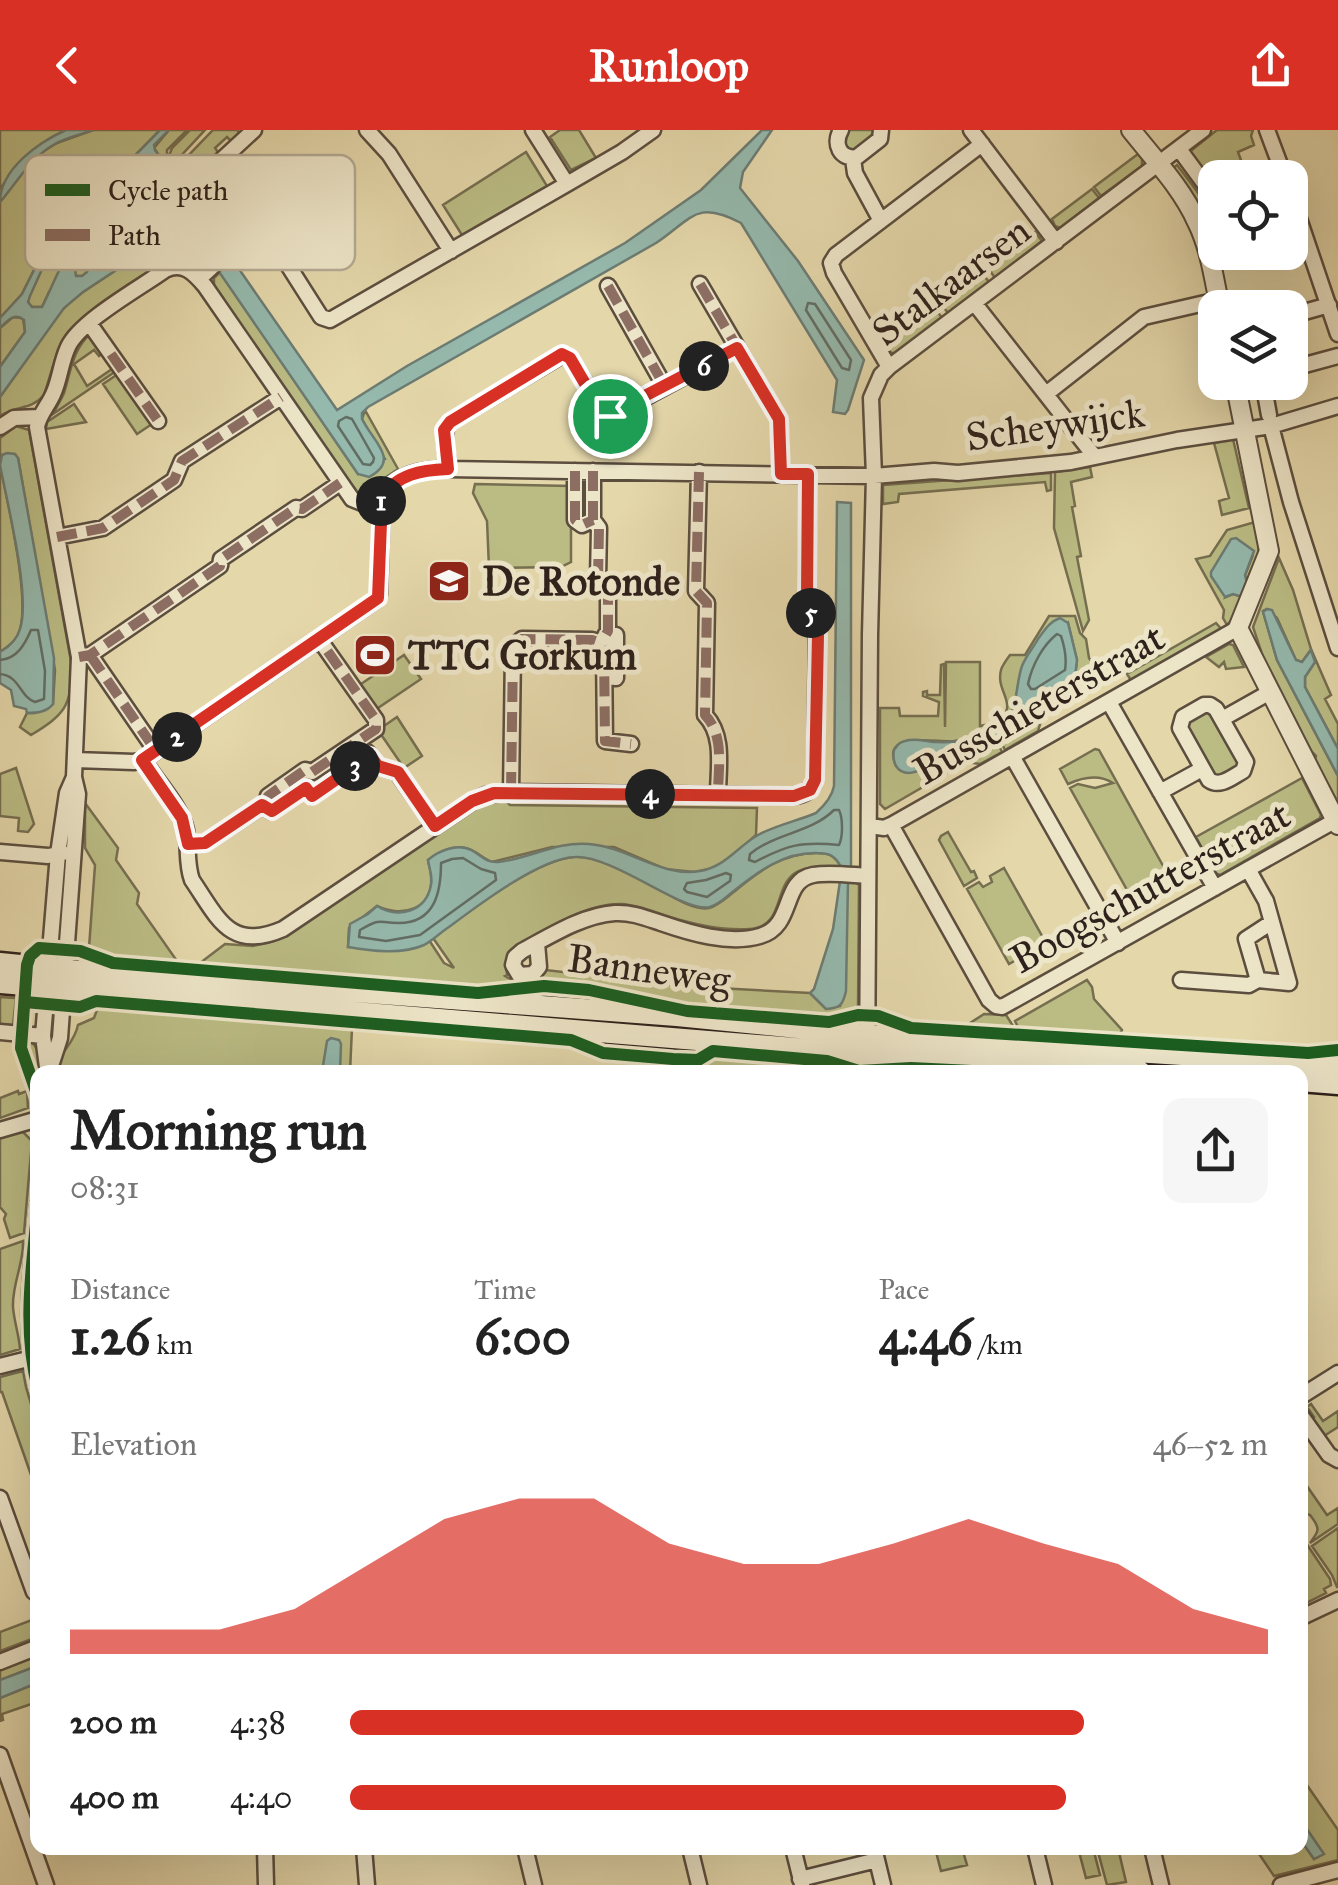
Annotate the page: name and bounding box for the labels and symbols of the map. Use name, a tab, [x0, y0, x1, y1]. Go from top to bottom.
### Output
legend	[25, 155, 355, 270]
text: Cycle path	[108, 173, 229, 208]
street label: Stalkaarsen	[862, 206, 1040, 356]
text: Path	[108, 218, 161, 253]
pin: 6	[679, 341, 729, 391]
pin	[568, 374, 653, 459]
street label: Scheywijck	[963, 388, 1148, 462]
pin: 1	[356, 476, 406, 526]
place label: De Rotonde	[482, 557, 680, 606]
school or university icon: De Rotonde	[426, 558, 472, 604]
pin: 5	[786, 588, 836, 638]
street label: Busschieterstraat	[905, 613, 1173, 795]
place label: TTC Gorkum	[408, 631, 637, 680]
sports icon: TTC Gorkum	[352, 632, 398, 678]
pin: 2	[152, 712, 202, 762]
pin: 3	[330, 741, 380, 791]
pin: 4	[625, 769, 675, 819]
street label: Boogschutterstraat	[1001, 790, 1299, 984]
street label: Banneweg	[564, 933, 734, 1005]

